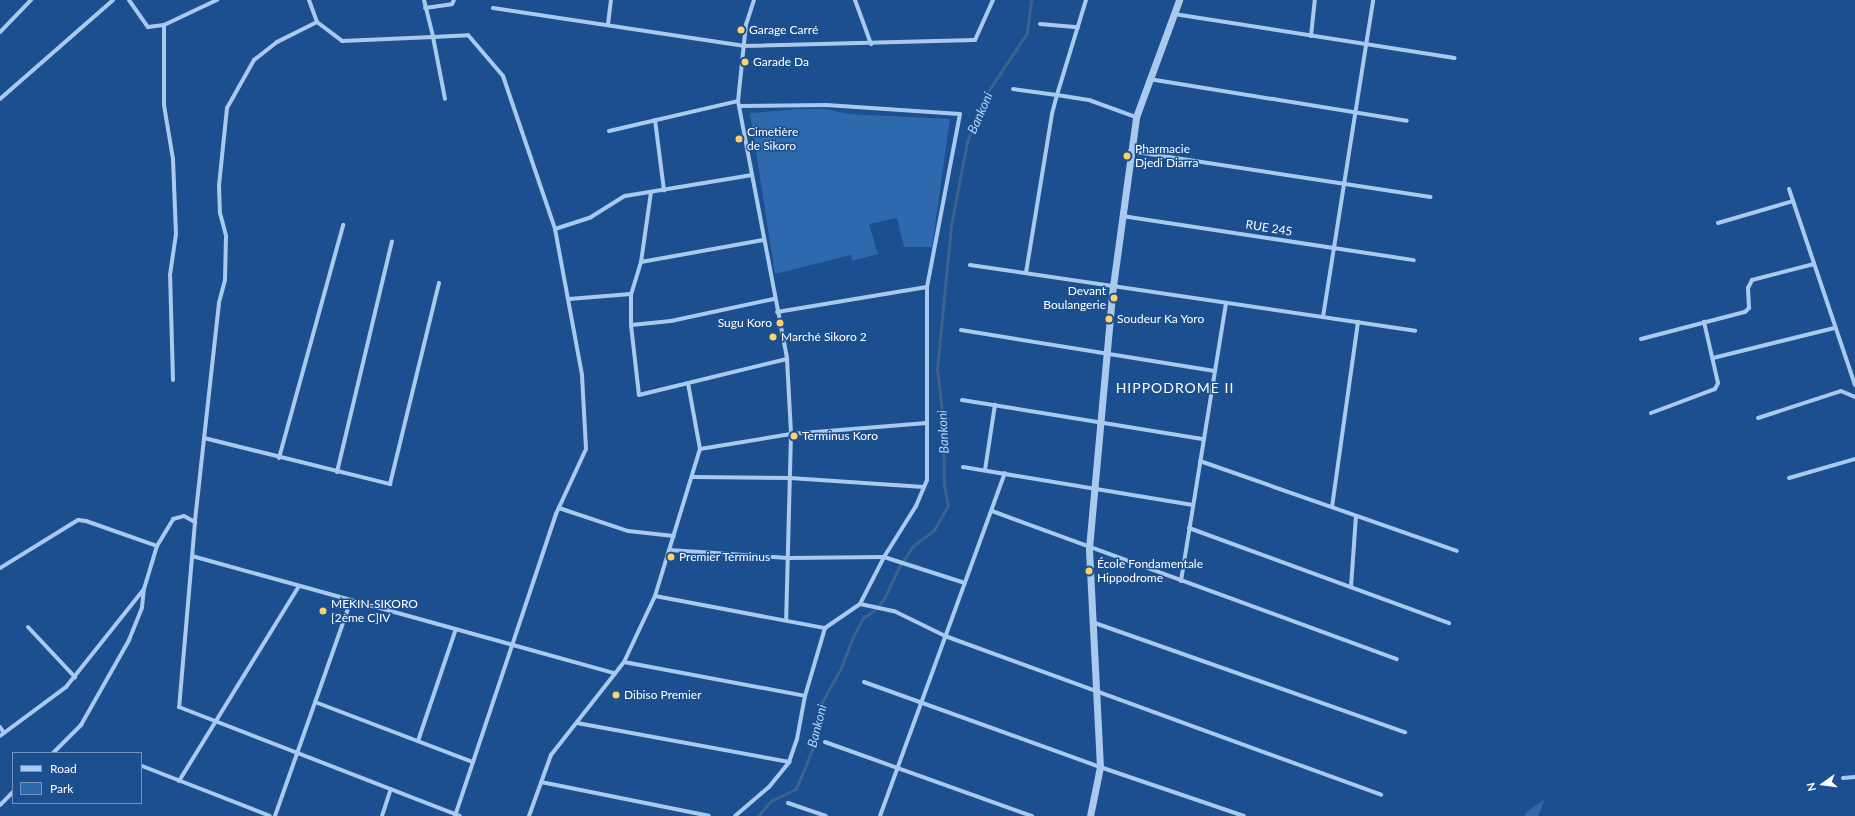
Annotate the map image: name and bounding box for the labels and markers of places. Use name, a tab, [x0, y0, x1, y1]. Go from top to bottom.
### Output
place label: Garage Carré	[749, 23, 818, 37]
marker: Garage Carré	[736, 25, 746, 35]
place label: Garade Da	[753, 55, 809, 69]
marker: Garade Da	[740, 57, 750, 67]
place label: Cimetière de Sikoro	[747, 125, 798, 153]
marker: Cimetière de Sikoro	[734, 134, 744, 144]
place label: Pharmacie Djedi Diarra	[1135, 142, 1198, 170]
marker: Pharmacie Djedi Diarra	[1122, 151, 1132, 161]
place label: Devant Boulangerie	[1043, 284, 1106, 312]
marker: Devant Boulangerie	[1109, 293, 1119, 303]
place label: Soudeur Ka Yoro	[1117, 312, 1205, 326]
marker: Soudeur Ka Yoro	[1104, 314, 1114, 324]
place label: Sugu Koro	[718, 316, 772, 330]
marker: Sugu Koro	[775, 318, 785, 328]
place label: Marché Sikoro 2	[781, 330, 867, 344]
marker: Marché Sikoro 2	[768, 332, 778, 342]
place label: Terminus Koro	[802, 429, 878, 443]
marker: Terminus Koro	[789, 431, 799, 441]
place label: Premier Terminus	[679, 550, 771, 564]
marker: Premier Terminus	[666, 552, 676, 562]
place label: École Fondamentale Hippodrome	[1097, 557, 1203, 585]
marker: École Fondamentale Hippodrome	[1084, 566, 1094, 576]
place label: MEKIN-SIKORO [2ème C]IV	[331, 597, 418, 625]
marker: MEKIN-SIKORO [2ème C]IV	[318, 606, 328, 616]
place label: Dibiso Premier	[624, 688, 702, 702]
marker: Dibiso Premier	[611, 690, 621, 700]

